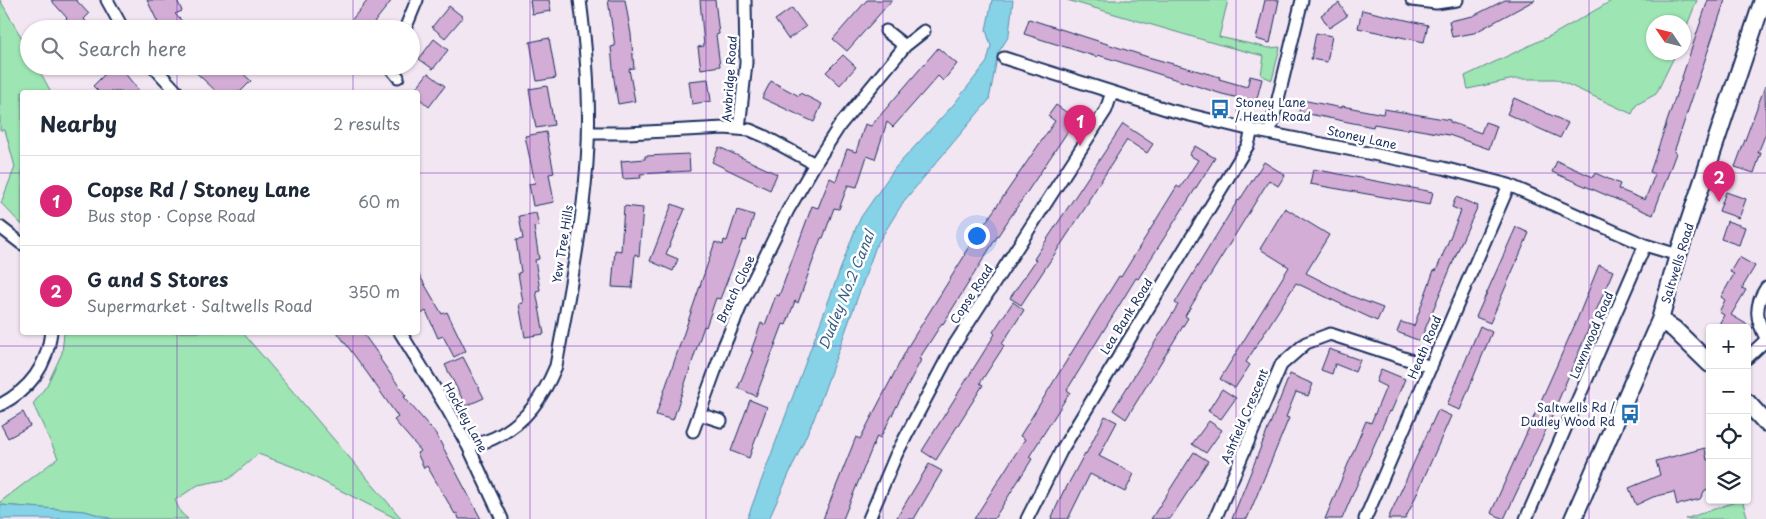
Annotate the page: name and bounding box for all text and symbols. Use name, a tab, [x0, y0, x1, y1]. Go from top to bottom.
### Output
north arrow	[1646, 15, 1691, 60]
search box	[20, 20, 420, 75]
icon: search	[38, 34, 66, 62]
text: Search here	[78, 34, 187, 62]
street label: Awbridge Road	[717, 35, 741, 123]
place label: Stoney Lane / Heath Road	[1235, 93, 1311, 125]
bus stop icon: Stoney Lane / Heath Road	[1209, 98, 1231, 120]
pin: 1	[1064, 105, 1096, 146]
text: Nearby	[40, 107, 117, 139]
text: 2 results	[333, 111, 400, 135]
street label: Stoney Lane	[1325, 121, 1399, 153]
pin: 2	[1703, 161, 1735, 202]
text: Copse Rd / Stoney Lane	[87, 175, 310, 203]
text: 1	[52, 189, 60, 213]
text: 60 m	[358, 189, 400, 213]
text: Bus stop · Copse Road	[87, 203, 256, 227]
street label: Yew Tree Hills	[547, 203, 577, 284]
street label: Saltwells Road	[1656, 220, 1698, 306]
your location	[964, 223, 990, 249]
water label: Dudley No.2 Canal	[813, 226, 880, 353]
street label: Bratch Close	[711, 251, 759, 326]
street label: Copse Road	[945, 261, 997, 327]
text: G and S Stores	[87, 265, 228, 293]
street label: Lea Bank Road	[1095, 274, 1157, 358]
text: 2	[50, 279, 62, 303]
text: 350 m	[348, 279, 400, 303]
street label: Lawnwood Road	[1564, 289, 1618, 381]
text: Supermarket · Saltwells Road	[87, 293, 313, 317]
street label: Heath Road	[1403, 313, 1445, 381]
map controls	[1706, 324, 1751, 504]
button: +	[1706, 324, 1751, 369]
street label: Ashfield Crescent	[1216, 366, 1272, 466]
button: −	[1706, 369, 1751, 414]
street label: Hockley Lane	[439, 379, 493, 455]
place label: Saltwells Rd / Dudley Wood Rd	[1520, 398, 1616, 430]
bus stop icon: Saltwells Rd / Dudley Wood Rd	[1619, 403, 1641, 425]
button: locate	[1706, 414, 1751, 459]
button: layers	[1706, 459, 1751, 504]

